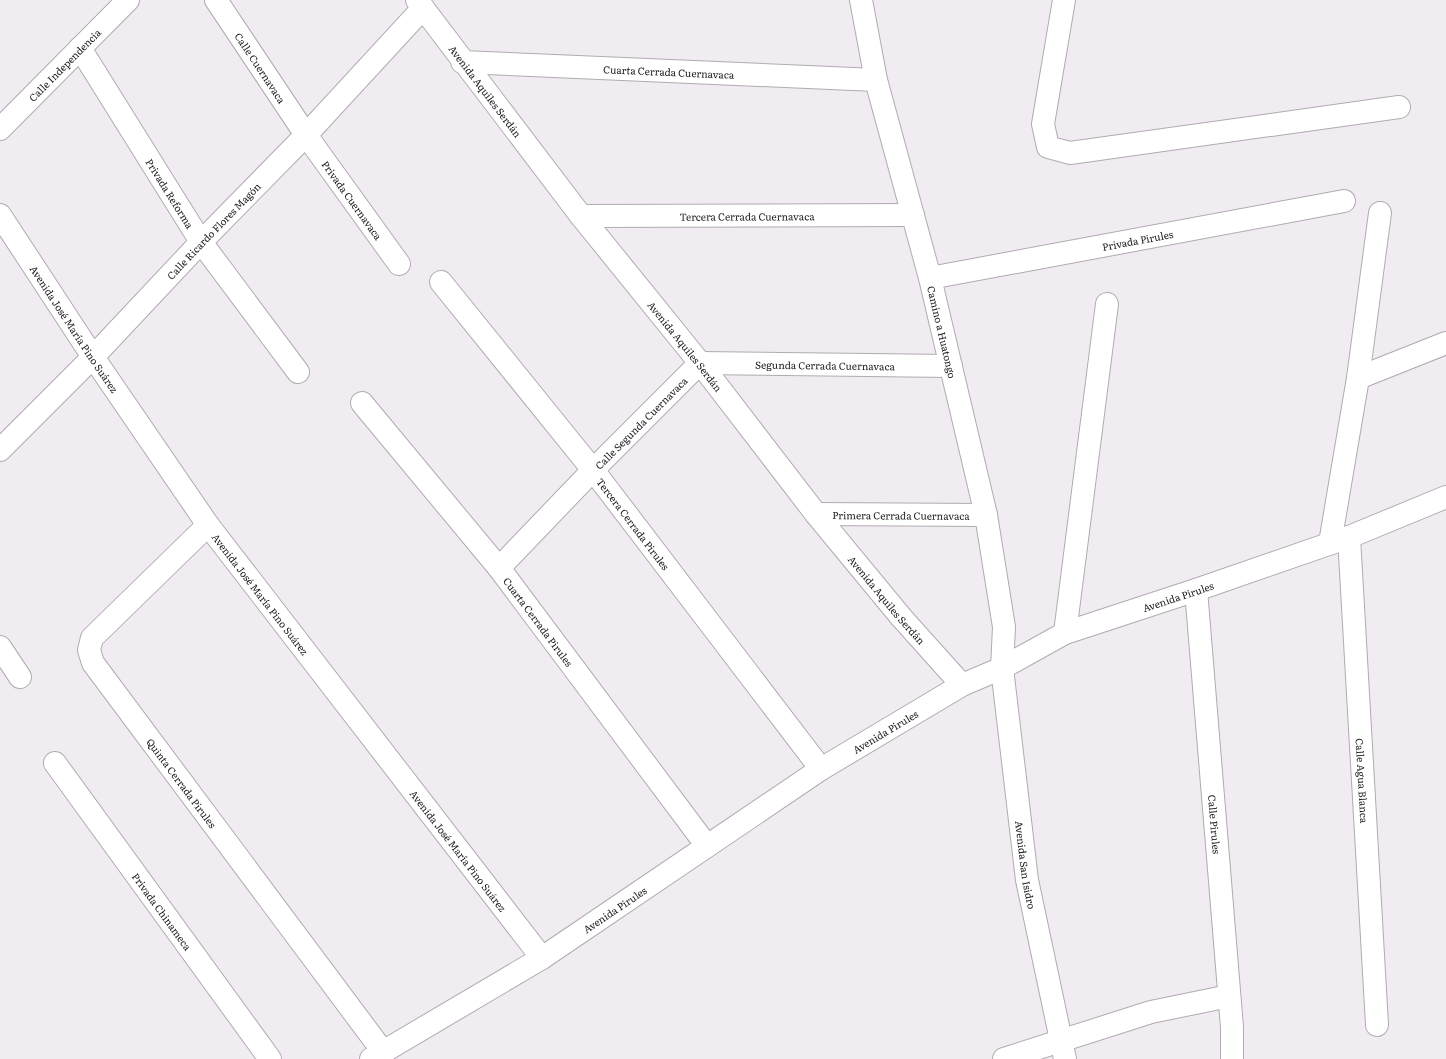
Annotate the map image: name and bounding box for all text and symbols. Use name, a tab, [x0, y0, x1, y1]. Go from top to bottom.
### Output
street label: Calle Independencia	[25, 24, 104, 104]
street label: Calle Cuernavaca	[232, 29, 290, 106]
street label: Avenida Aquiles Serdán	[446, 42, 526, 140]
street label: Cuarta Cerrada Cuernavaca	[603, 61, 735, 81]
street label: Privada Reforma	[143, 155, 198, 232]
street label: Privada Cuernavaca	[319, 157, 387, 243]
street label: Calle Ricardo Flores Magón	[163, 178, 264, 282]
street label: Tercera Cerrada Cuernavaca	[679, 208, 815, 223]
street label: Privada Pirules	[1101, 225, 1175, 253]
street label: Avenida José María Pino Suárez	[27, 262, 123, 395]
street label: Camino a Huatongo	[925, 284, 961, 380]
street label: Avenida Aquiles Serdán	[645, 297, 727, 395]
street label: Segunda Cerrada Cuernavaca	[755, 356, 896, 373]
street label: Calle Segunda Cuernavaca	[591, 372, 691, 472]
street label: Tercera Cerrada Pirules	[594, 474, 674, 573]
street label: Primera Cerrada Cuernavaca	[832, 507, 970, 522]
street label: Avenida José María Pino Suárez	[209, 530, 313, 658]
street label: Avenida Aquiles Serdán	[845, 552, 929, 647]
street label: Cuarta Cerrada Pirules	[500, 573, 578, 669]
street label: Avenida Pirules	[1140, 577, 1216, 615]
street label: Avenida Pirules	[849, 705, 921, 756]
street label: Quinta Cerrada Pirules	[144, 734, 221, 831]
street label: Calle Agua Blanca	[1353, 738, 1373, 824]
street label: Avenida José María Pino Suárez	[407, 786, 511, 914]
street label: Calle Pirules	[1205, 794, 1225, 855]
street label: Avenida San Isidro	[1013, 820, 1040, 910]
street label: Privada Chinameca	[129, 869, 196, 953]
street label: Avenida Pirules	[580, 882, 650, 936]

